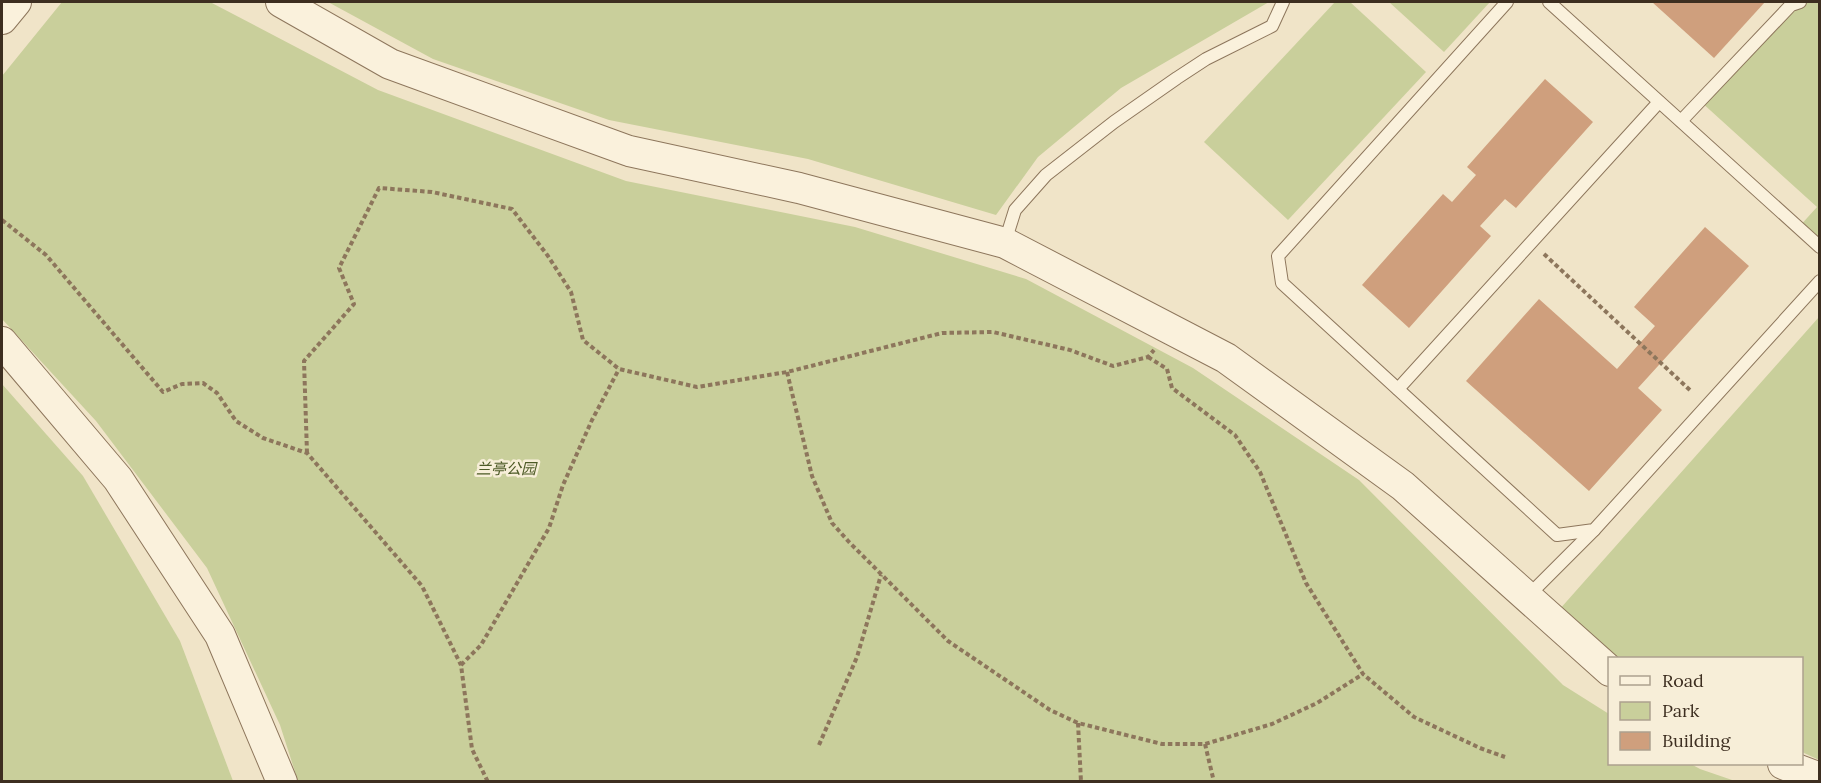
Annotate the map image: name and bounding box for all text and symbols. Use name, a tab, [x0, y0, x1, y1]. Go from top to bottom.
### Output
park label: 兰亭公园	[476, 459, 538, 478]
legend	[1608, 657, 1803, 765]
text: Road	[1662, 669, 1704, 692]
text: Park	[1662, 699, 1700, 722]
text: Building	[1662, 729, 1732, 752]

